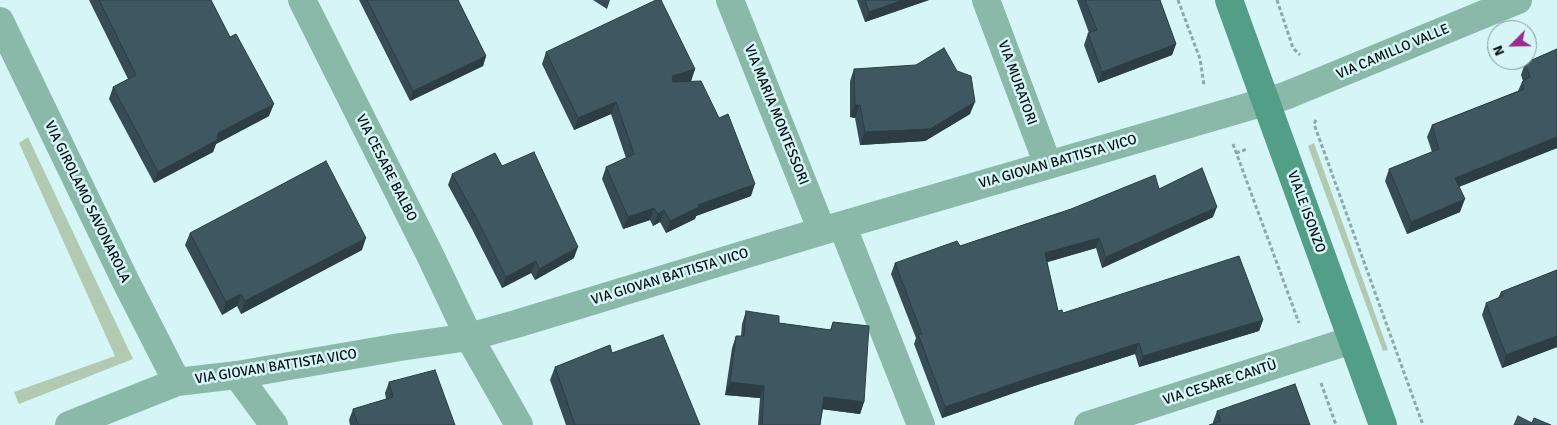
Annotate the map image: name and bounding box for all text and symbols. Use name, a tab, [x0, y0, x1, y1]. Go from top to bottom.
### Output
north arrow	[1487, 20, 1537, 70]
street label: VIA CAMILLO VALLE	[1334, 21, 1452, 83]
street label: VIA MURATORI	[994, 38, 1040, 128]
street label: VIA MARIA MONTESSORI	[740, 42, 812, 188]
text: N	[1489, 43, 1508, 58]
street label: VIA CESARE BALBO	[352, 112, 420, 224]
street label: VIA GIROLAMO SAVONAROLA	[41, 119, 133, 285]
street label: VIA GIOVAN BATTISTA VICO	[977, 131, 1139, 193]
street label: VIALE ISONZO	[1283, 169, 1329, 255]
street label: VIA GIOVAN BATTISTA VICO	[589, 245, 751, 309]
street label: VIA GIOVAN BATTISTA VICO	[194, 346, 358, 388]
street label: VIA CESARE CANTÙ	[1161, 357, 1279, 409]

